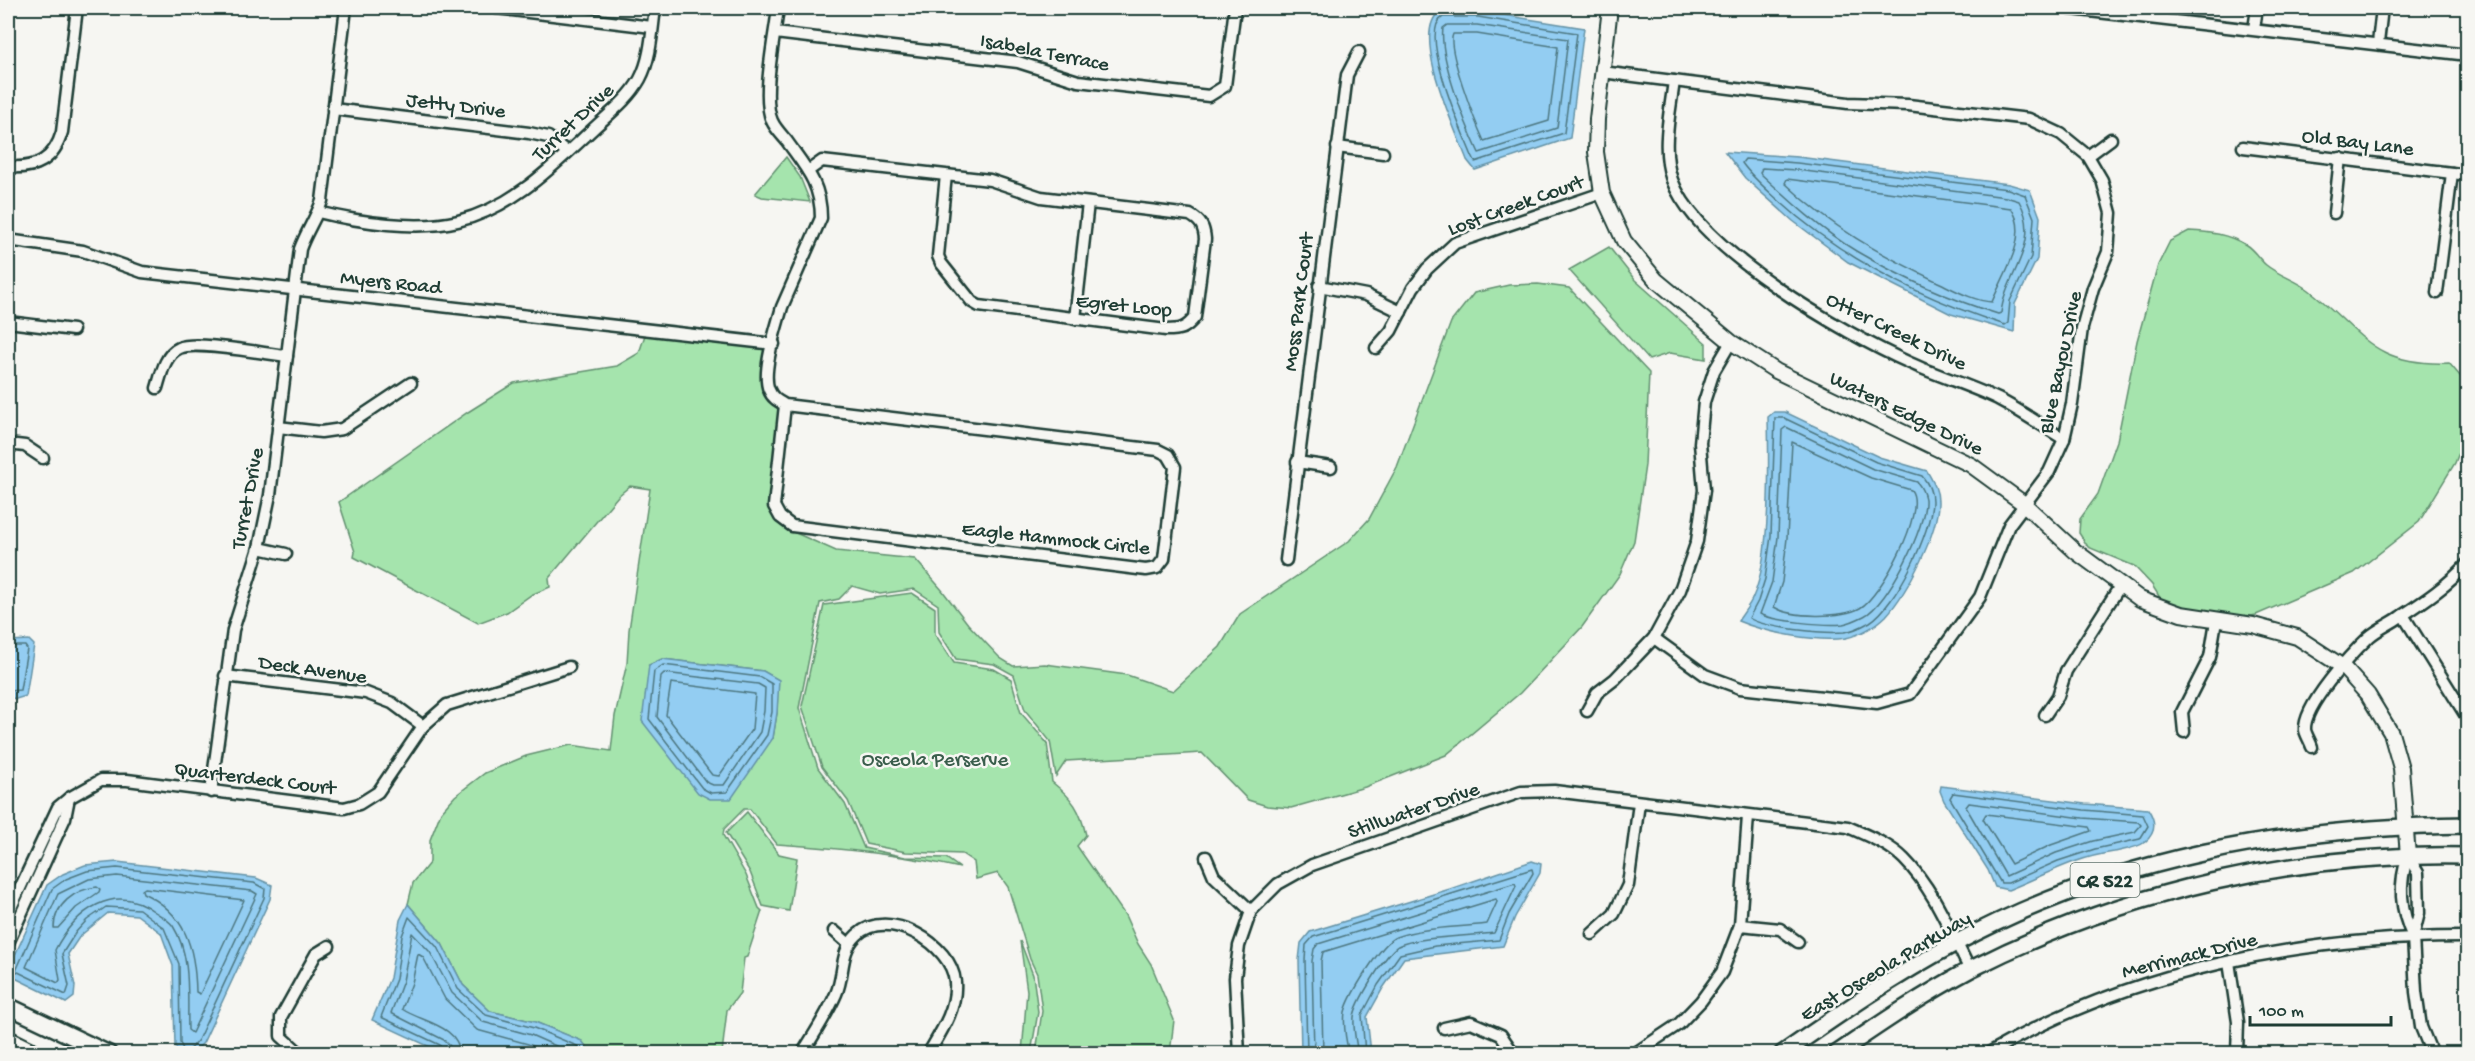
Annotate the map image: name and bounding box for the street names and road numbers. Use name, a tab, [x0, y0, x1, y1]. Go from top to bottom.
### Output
street label: Isabela Terrace	[978, 30, 1112, 79]
street label: Turret Drive	[527, 79, 621, 168]
street label: Jetty Drive	[404, 89, 508, 126]
street label: Old Bay Lane	[2300, 125, 2416, 164]
street label: Lost Creek Court	[1445, 170, 1590, 243]
street label: Moss Park Court	[1280, 229, 1322, 373]
street label: Myers Road	[339, 267, 444, 302]
street label: Otter Creek Drive	[1821, 288, 1971, 379]
street label: Blue Bayou Drive	[2035, 288, 2090, 437]
street label: Egret Loop	[1074, 290, 1174, 325]
street label: Waters Edge Drive	[1824, 367, 1987, 464]
street label: Turret Drive	[227, 445, 272, 553]
street label: Eagle Hammock Circle	[960, 518, 1152, 563]
street label: Deck Avenue	[255, 651, 369, 692]
street label: Quarterdeck Court	[172, 758, 339, 803]
street label: Stillwater Drive	[1345, 778, 1484, 847]
road number: CR 522	[2070, 863, 2140, 897]
street label: East Osceola Parkway	[1797, 907, 1977, 1029]
street label: Merrimack Drive	[2120, 928, 2261, 986]

